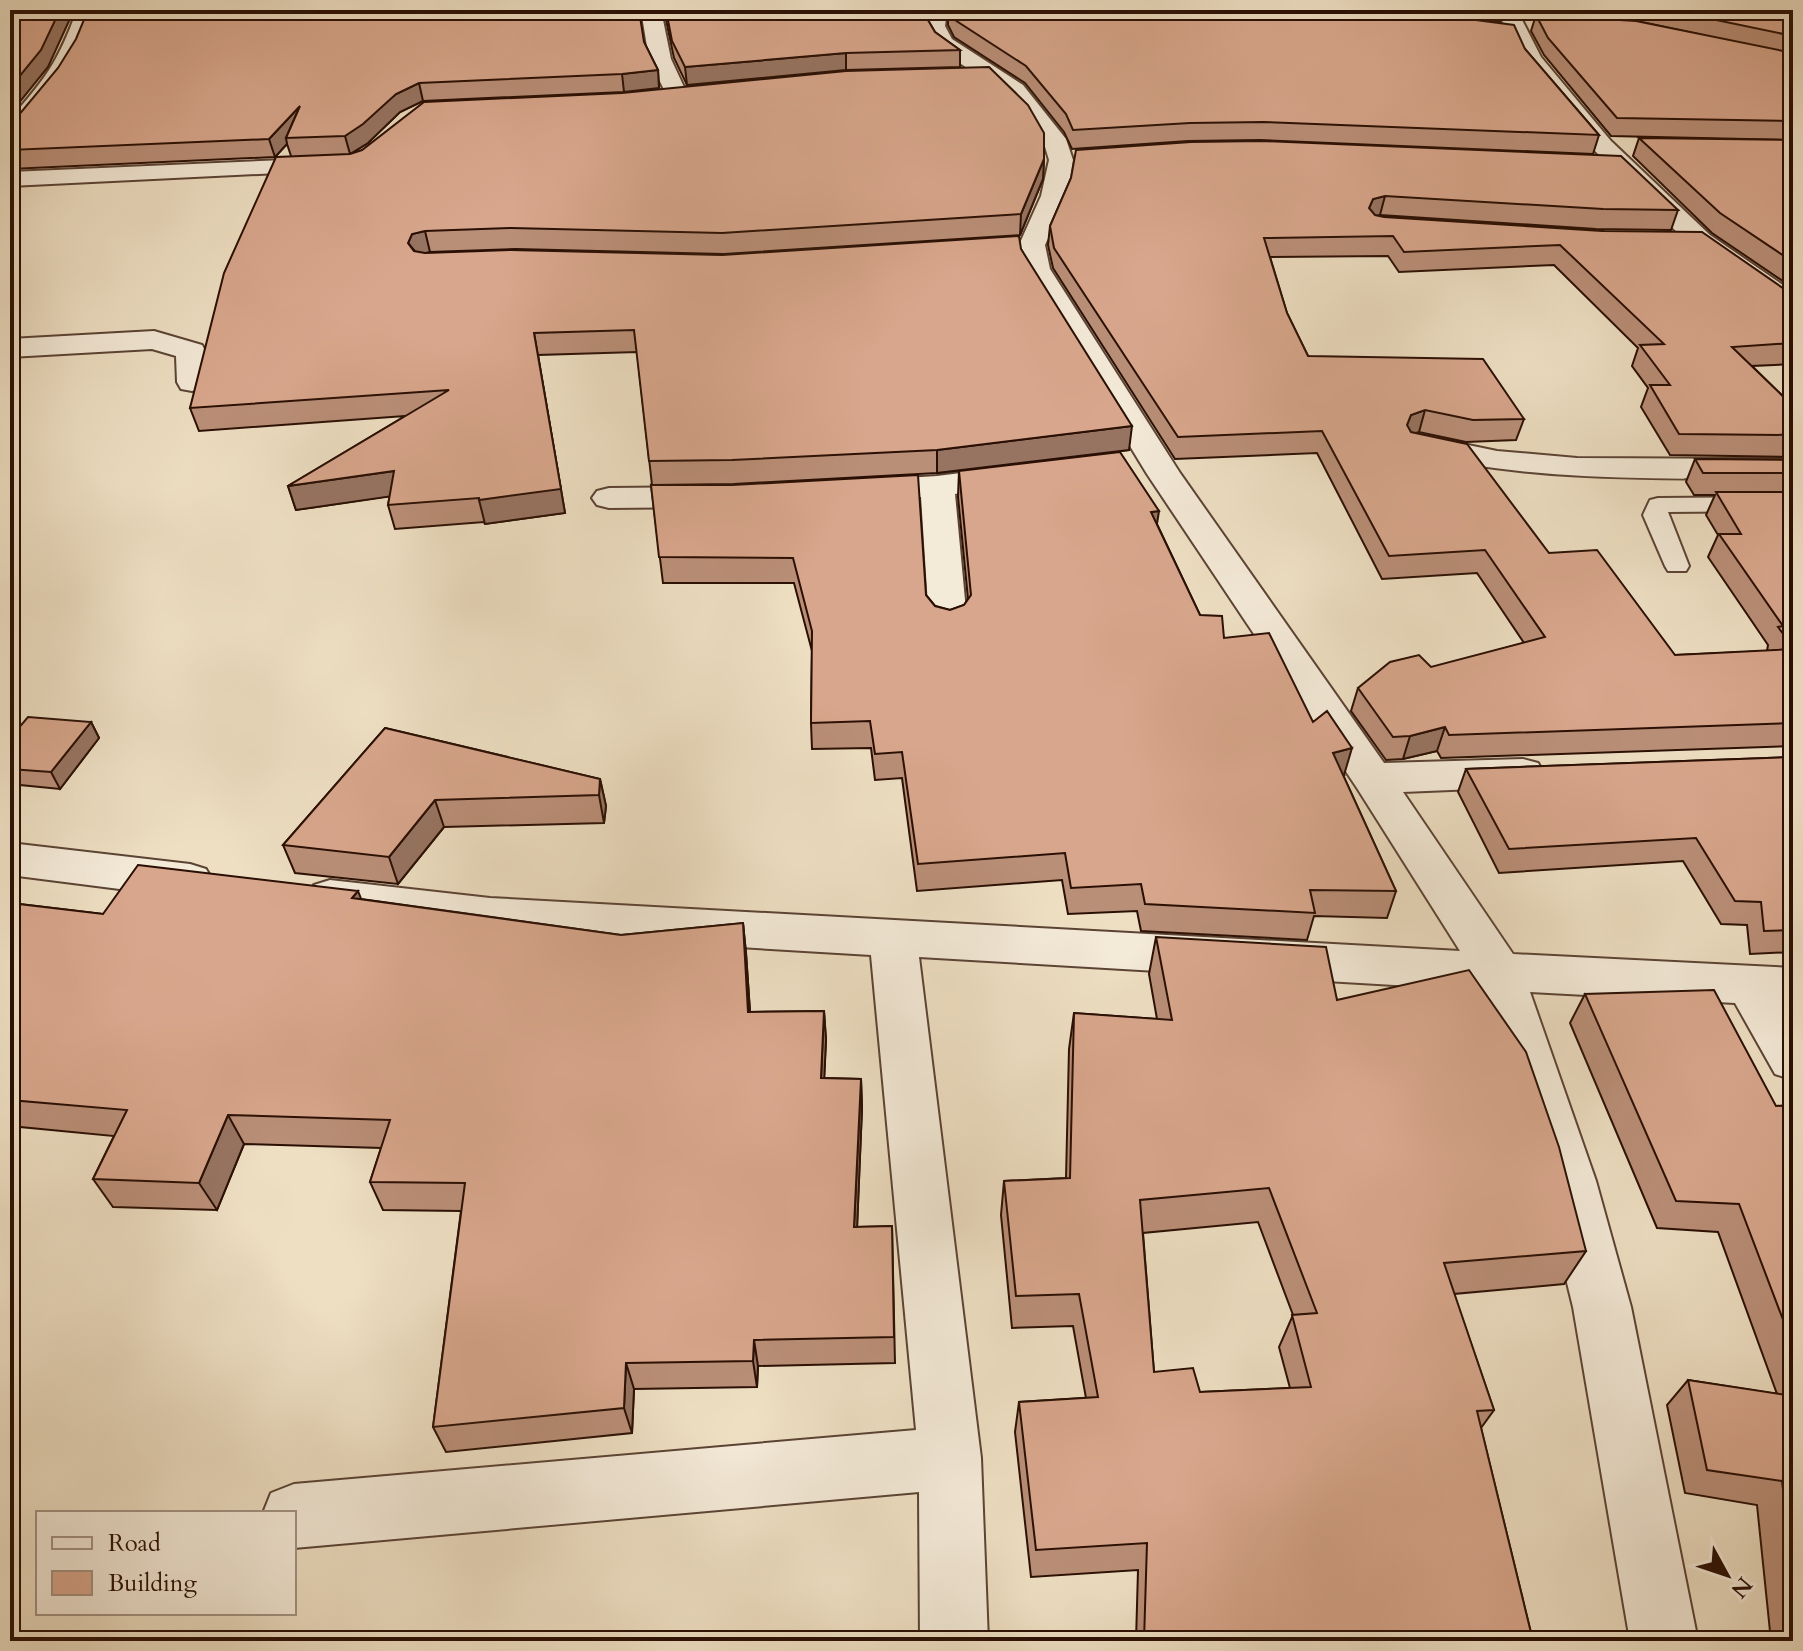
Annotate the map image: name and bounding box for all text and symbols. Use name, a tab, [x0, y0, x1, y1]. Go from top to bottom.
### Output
legend	[36, 1511, 296, 1615]
text: Road	[108, 1527, 161, 1560]
north arrow	[1687, 1535, 1767, 1615]
text: Building	[108, 1567, 198, 1600]
text: N	[1724, 1570, 1759, 1604]

